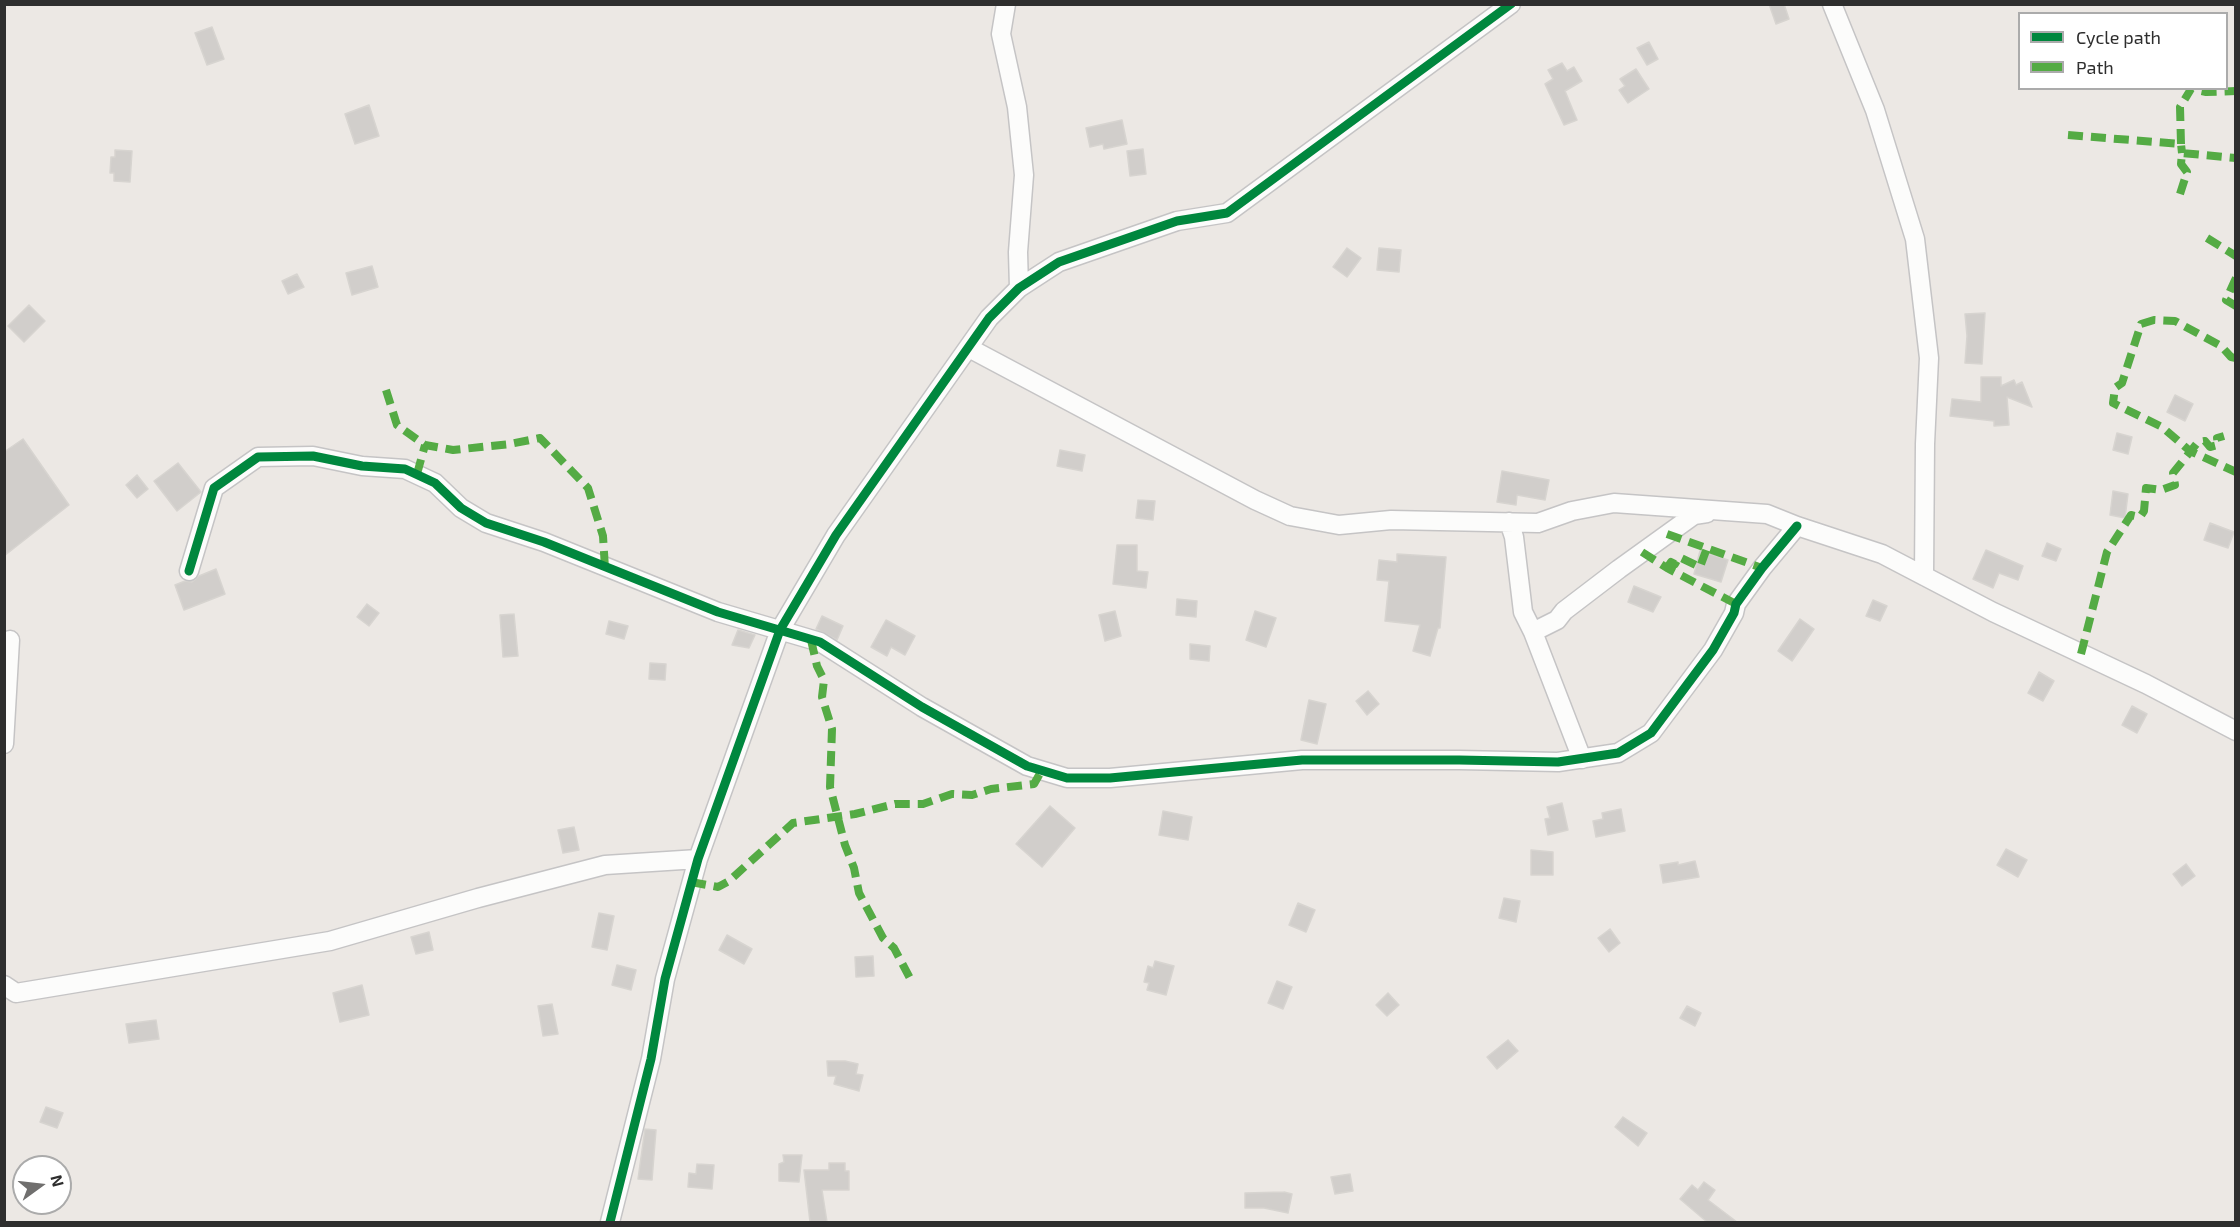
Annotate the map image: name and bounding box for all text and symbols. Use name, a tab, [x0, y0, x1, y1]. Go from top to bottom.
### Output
legend	[2018, 12, 2228, 90]
text: Cycle path	[2076, 26, 2161, 48]
text: Path	[2076, 56, 2114, 78]
north arrow	[12, 1155, 72, 1215]
text: N	[47, 1173, 69, 1189]

